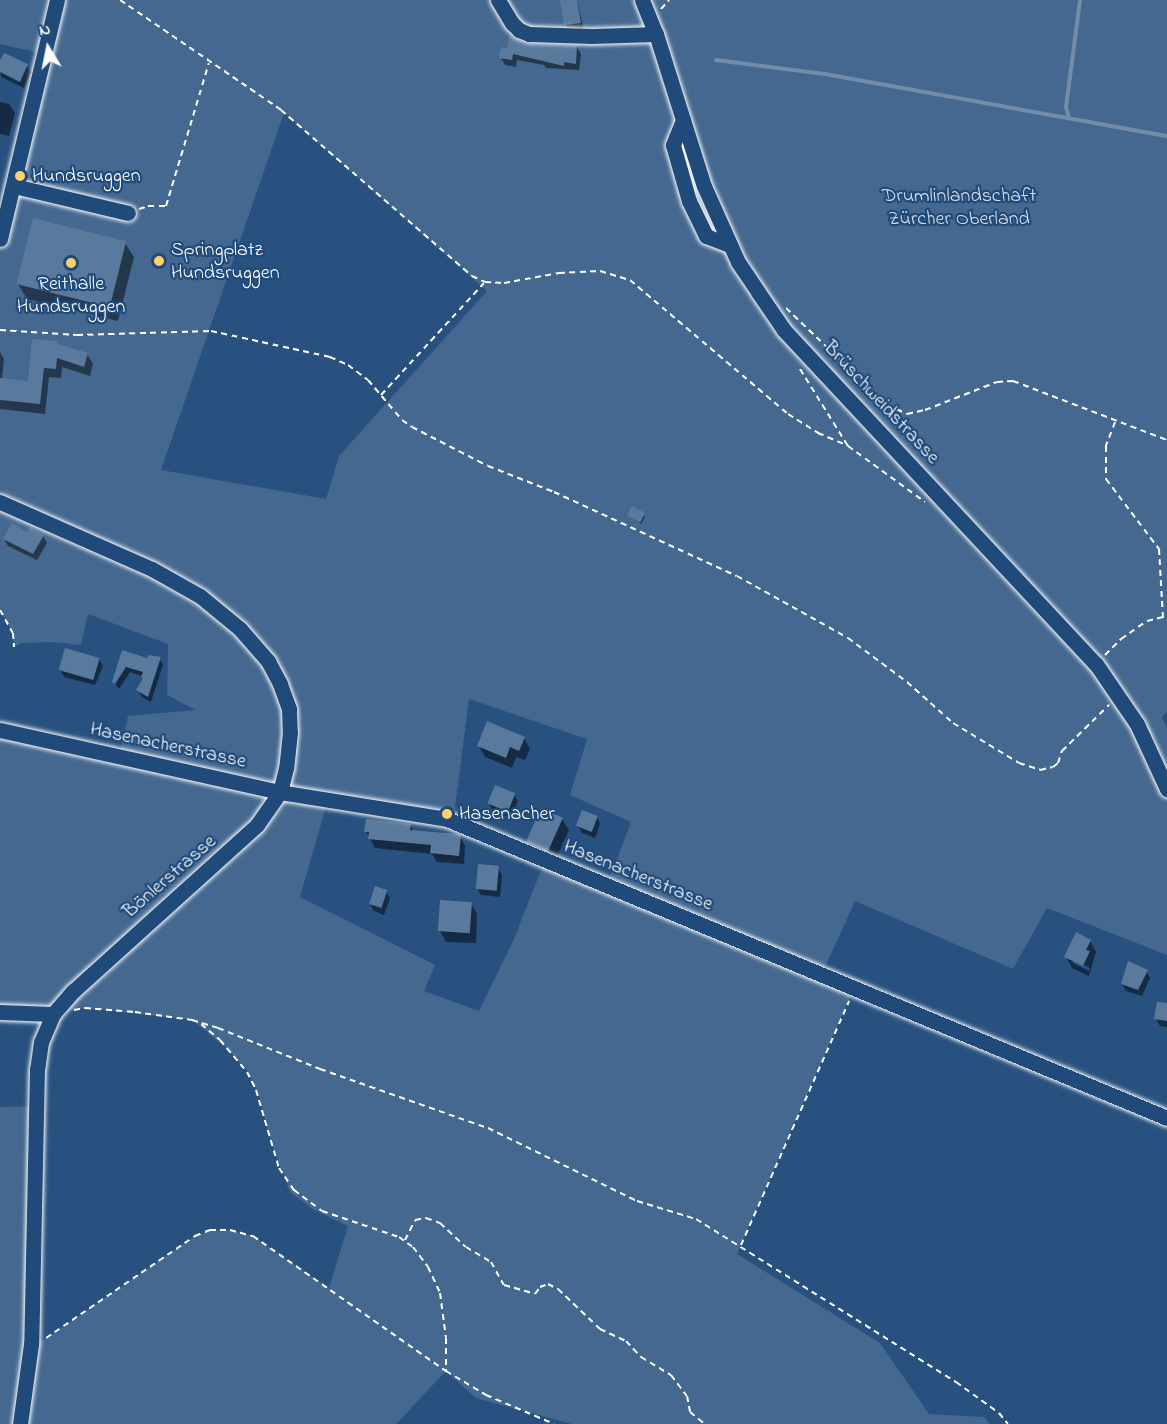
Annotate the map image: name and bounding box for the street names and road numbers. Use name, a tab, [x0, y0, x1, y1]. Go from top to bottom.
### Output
street label: Brüschweidstrasse	[818, 336, 944, 470]
street label: Hasenacherstrasse	[88, 718, 248, 774]
street label: Bönlerstrasse	[119, 830, 221, 924]
street label: Hasenacherstrasse	[560, 835, 716, 917]

